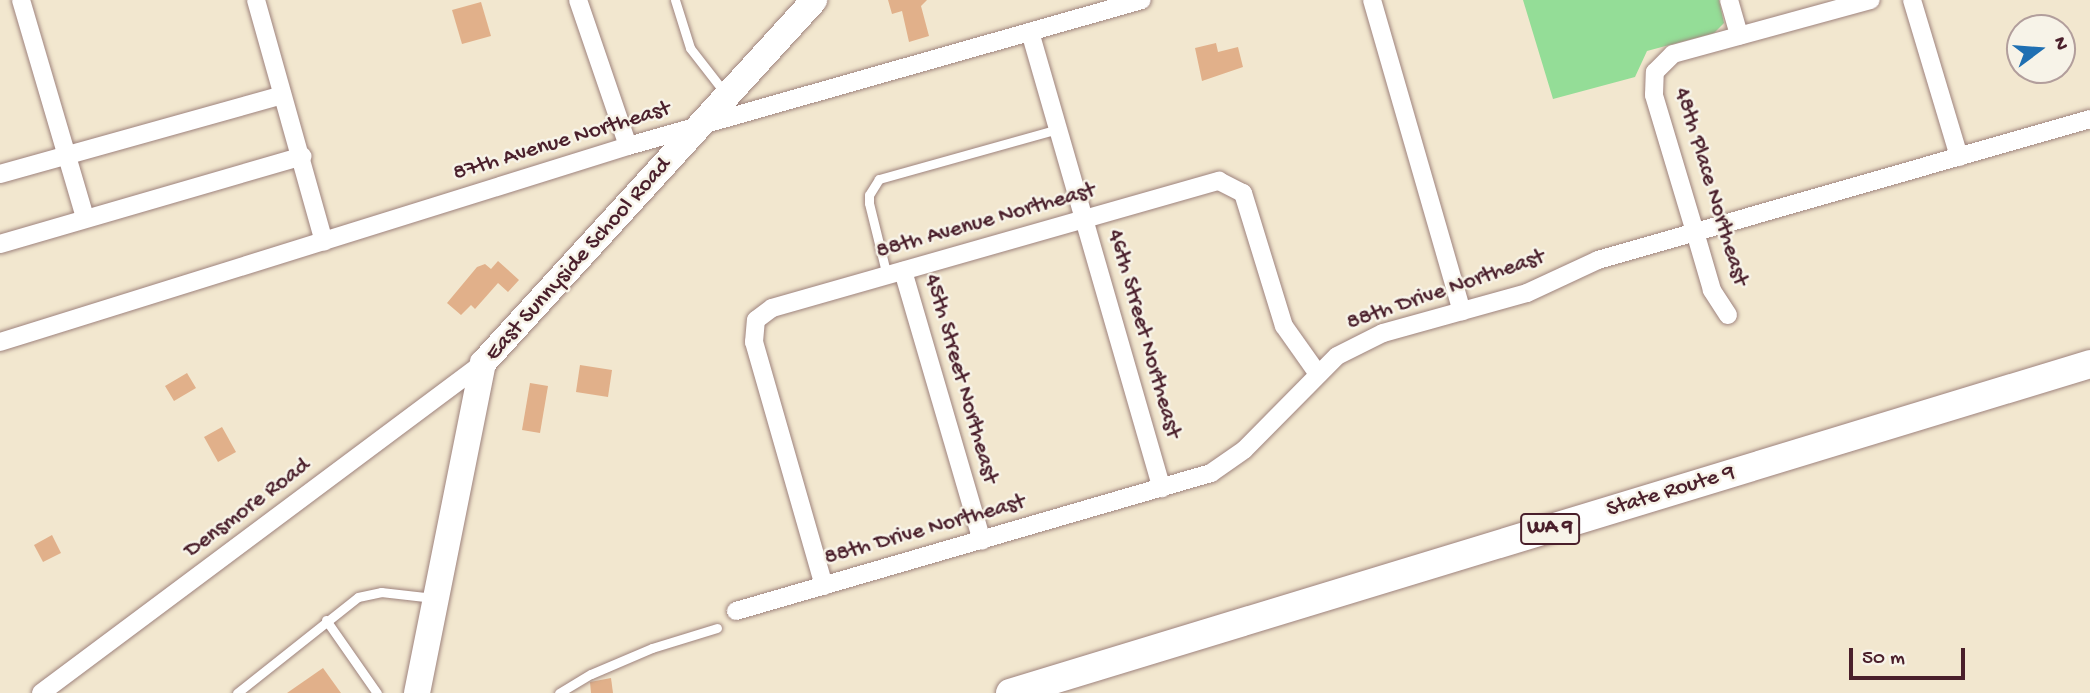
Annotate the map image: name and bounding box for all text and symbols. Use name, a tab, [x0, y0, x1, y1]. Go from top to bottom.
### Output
north arrow	[2006, 14, 2076, 84]
text: N	[2047, 34, 2073, 53]
street label: 48th Place Northeast	[1667, 85, 1753, 289]
street label: 87th Avenue Northeast	[450, 96, 674, 188]
street label: East Sunnyside School Road	[480, 152, 678, 368]
street label: 88th Avenue Northeast	[873, 178, 1099, 266]
street label: 46th Street Northeast	[1100, 226, 1186, 442]
street label: 88th Drive Northeast	[1344, 244, 1548, 338]
street label: 45th Street Northeast	[917, 271, 1003, 487]
street label: Densmore Road	[180, 453, 316, 565]
street label: State Route 9	[1604, 459, 1738, 525]
street label: 88th Drive Northeast	[822, 489, 1028, 573]
road number: WA 9	[1518, 512, 1582, 546]
scale bar	[1852, 634, 1968, 678]
text: 50 m	[1862, 647, 1905, 672]

